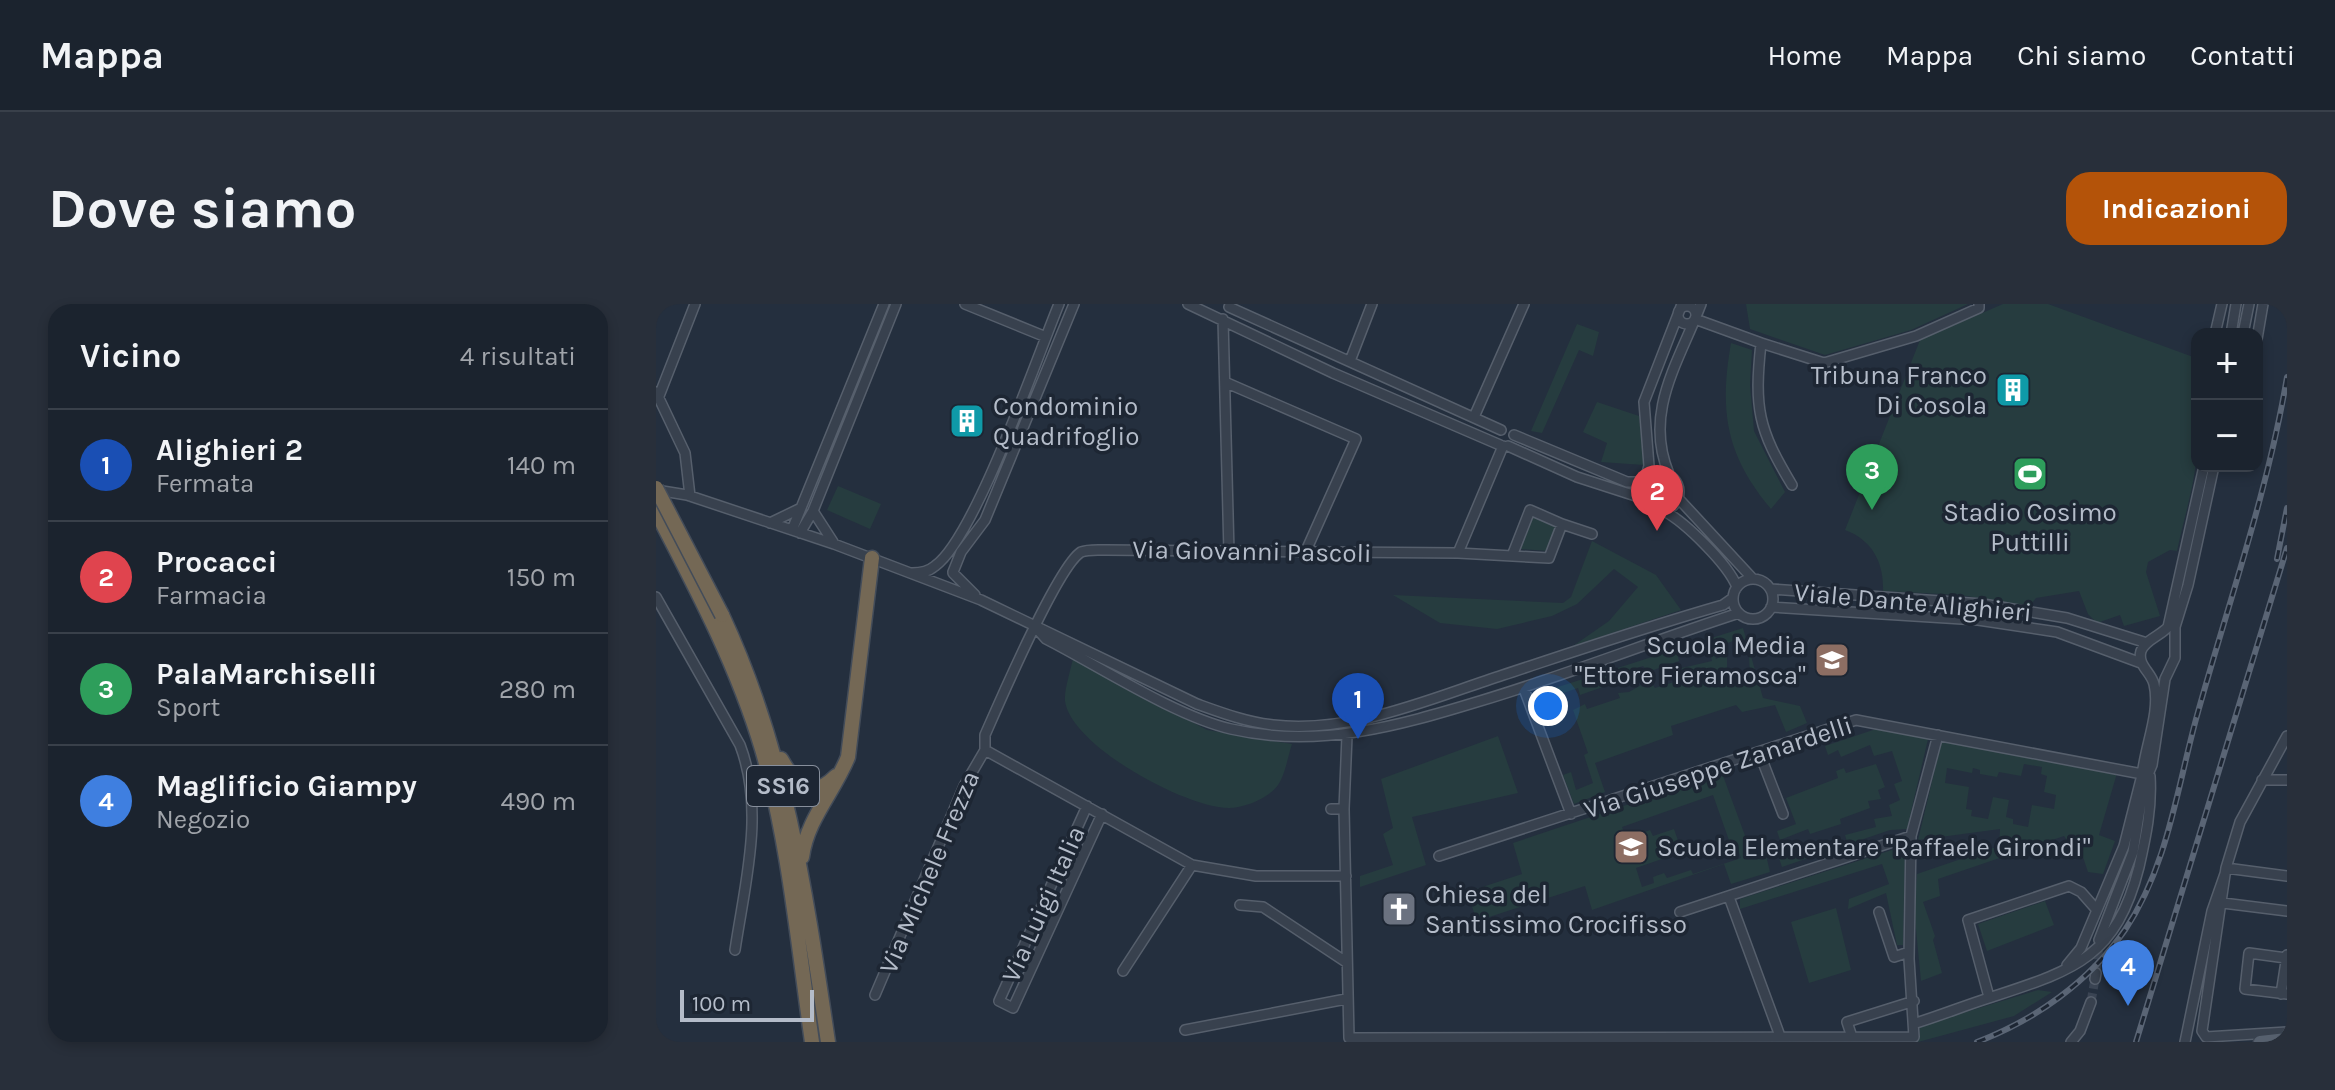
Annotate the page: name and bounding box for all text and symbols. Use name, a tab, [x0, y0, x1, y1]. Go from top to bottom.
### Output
text: Mappa	[40, 33, 164, 78]
text: Home	[1767, 39, 1842, 72]
text: Mappa	[1886, 39, 1973, 72]
text: Chi siamo	[2017, 39, 2146, 72]
text: Contatti	[2190, 39, 2295, 72]
button: Indicazioni	[2066, 172, 2287, 245]
text: Dove siamo	[48, 176, 357, 241]
map controls	[2191, 328, 2263, 472]
button: +	[2191, 328, 2263, 400]
text: Vicino	[80, 336, 181, 376]
text: 4 risultati	[460, 341, 576, 372]
place label: Tribuna Franco Di Cosola	[1811, 360, 1987, 421]
building icon: Tribuna Franco Di Cosola	[1994, 371, 2032, 409]
place label: Condominio Quadrifoglio	[993, 391, 1140, 452]
button: −	[2191, 400, 2263, 472]
building icon: Condominio Quadrifoglio	[948, 402, 986, 440]
text: Alighieri 2	[156, 432, 303, 468]
pin: 3	[1846, 444, 1898, 510]
text: 1	[101, 450, 111, 481]
text: 140 m	[507, 450, 576, 481]
sports icon: Stadio Cosimo Puttilli	[2011, 455, 2049, 493]
pin: 2	[1631, 465, 1683, 531]
text: Fermata	[156, 468, 254, 499]
place label: Stadio Cosimo Puttilli	[1943, 497, 2117, 558]
street label: Via Giovanni Pascoli	[1132, 534, 1372, 569]
text: Procacci	[156, 544, 277, 580]
text: 2	[98, 562, 114, 593]
text: 150 m	[507, 562, 576, 593]
street label: Viale Dante Alighieri	[1793, 577, 2033, 628]
text: Farmacia	[156, 580, 267, 611]
place label: Scuola Media "Ettore Fieramosca"	[1575, 630, 1806, 691]
school or university icon: Scuola Media "Ettore Fieramosca"	[1813, 641, 1851, 679]
text: PalaMarchiselli	[156, 656, 377, 692]
pin: 1	[1332, 673, 1384, 739]
text: 3	[98, 674, 114, 705]
text: 280 m	[499, 674, 576, 705]
your location	[1528, 686, 1568, 726]
text: Sport	[156, 692, 220, 723]
street label: Via Giuseppe Zanardelli	[1580, 709, 1856, 826]
road number: SS16	[747, 766, 819, 806]
street label: Via Michele Frezza	[873, 766, 986, 978]
text: Maglificio Giampy	[156, 768, 417, 804]
text: 4	[98, 786, 114, 817]
text: 490 m	[500, 786, 576, 817]
text: Negozio	[156, 804, 250, 835]
street label: Via Luigi Italia	[995, 821, 1092, 987]
school or university icon: Scuola Elementare "Raffaele Girondi"	[1612, 828, 1650, 866]
place label: Scuola Elementare "Raffaele Girondi"	[1657, 832, 2091, 863]
place label: Chiesa del Santissimo Crocifisso	[1425, 879, 1687, 940]
church icon: Chiesa del Santissimo Crocifisso	[1380, 890, 1418, 928]
pin: 4	[2102, 940, 2154, 1006]
scale bar	[680, 986, 814, 1022]
text: 100 m	[692, 991, 751, 1017]

